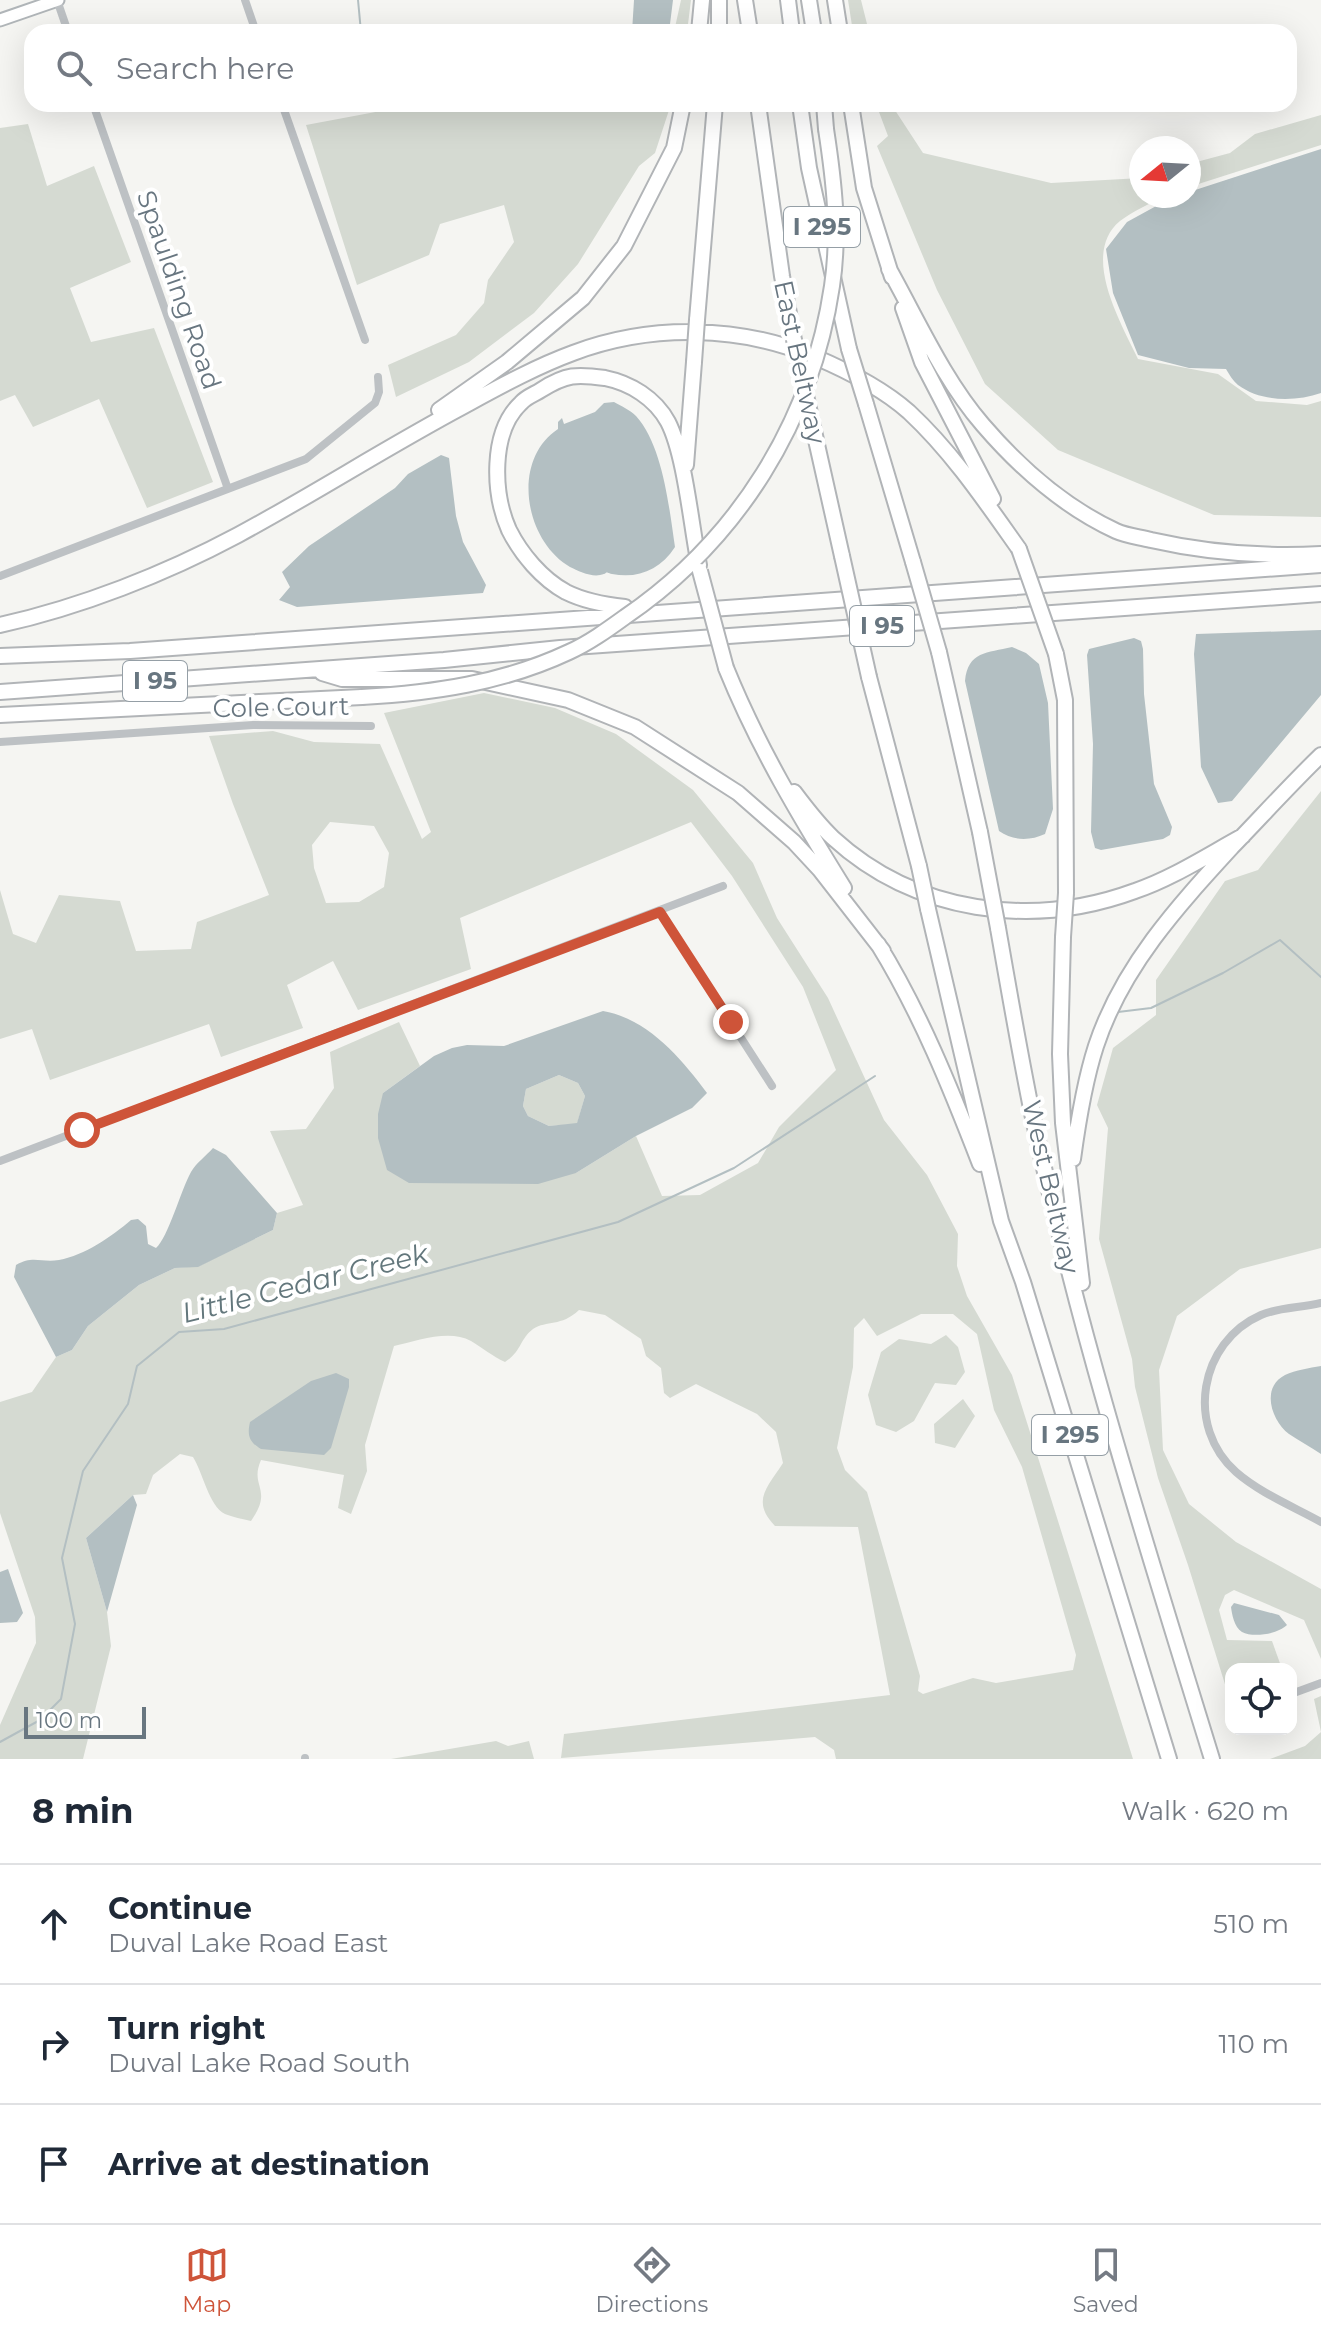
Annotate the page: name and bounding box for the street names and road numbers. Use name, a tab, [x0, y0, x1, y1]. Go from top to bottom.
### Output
street label: Spaulding Road	[130, 186, 228, 394]
road number: I 295	[784, 207, 860, 247]
street label: East Beltway	[767, 277, 833, 448]
road number: I 95	[850, 606, 914, 646]
road number: I 95	[123, 661, 187, 701]
street label: Cole Court	[212, 690, 350, 724]
street label: West Beltway	[1016, 1097, 1087, 1278]
road number: I 295	[1032, 1415, 1108, 1455]

